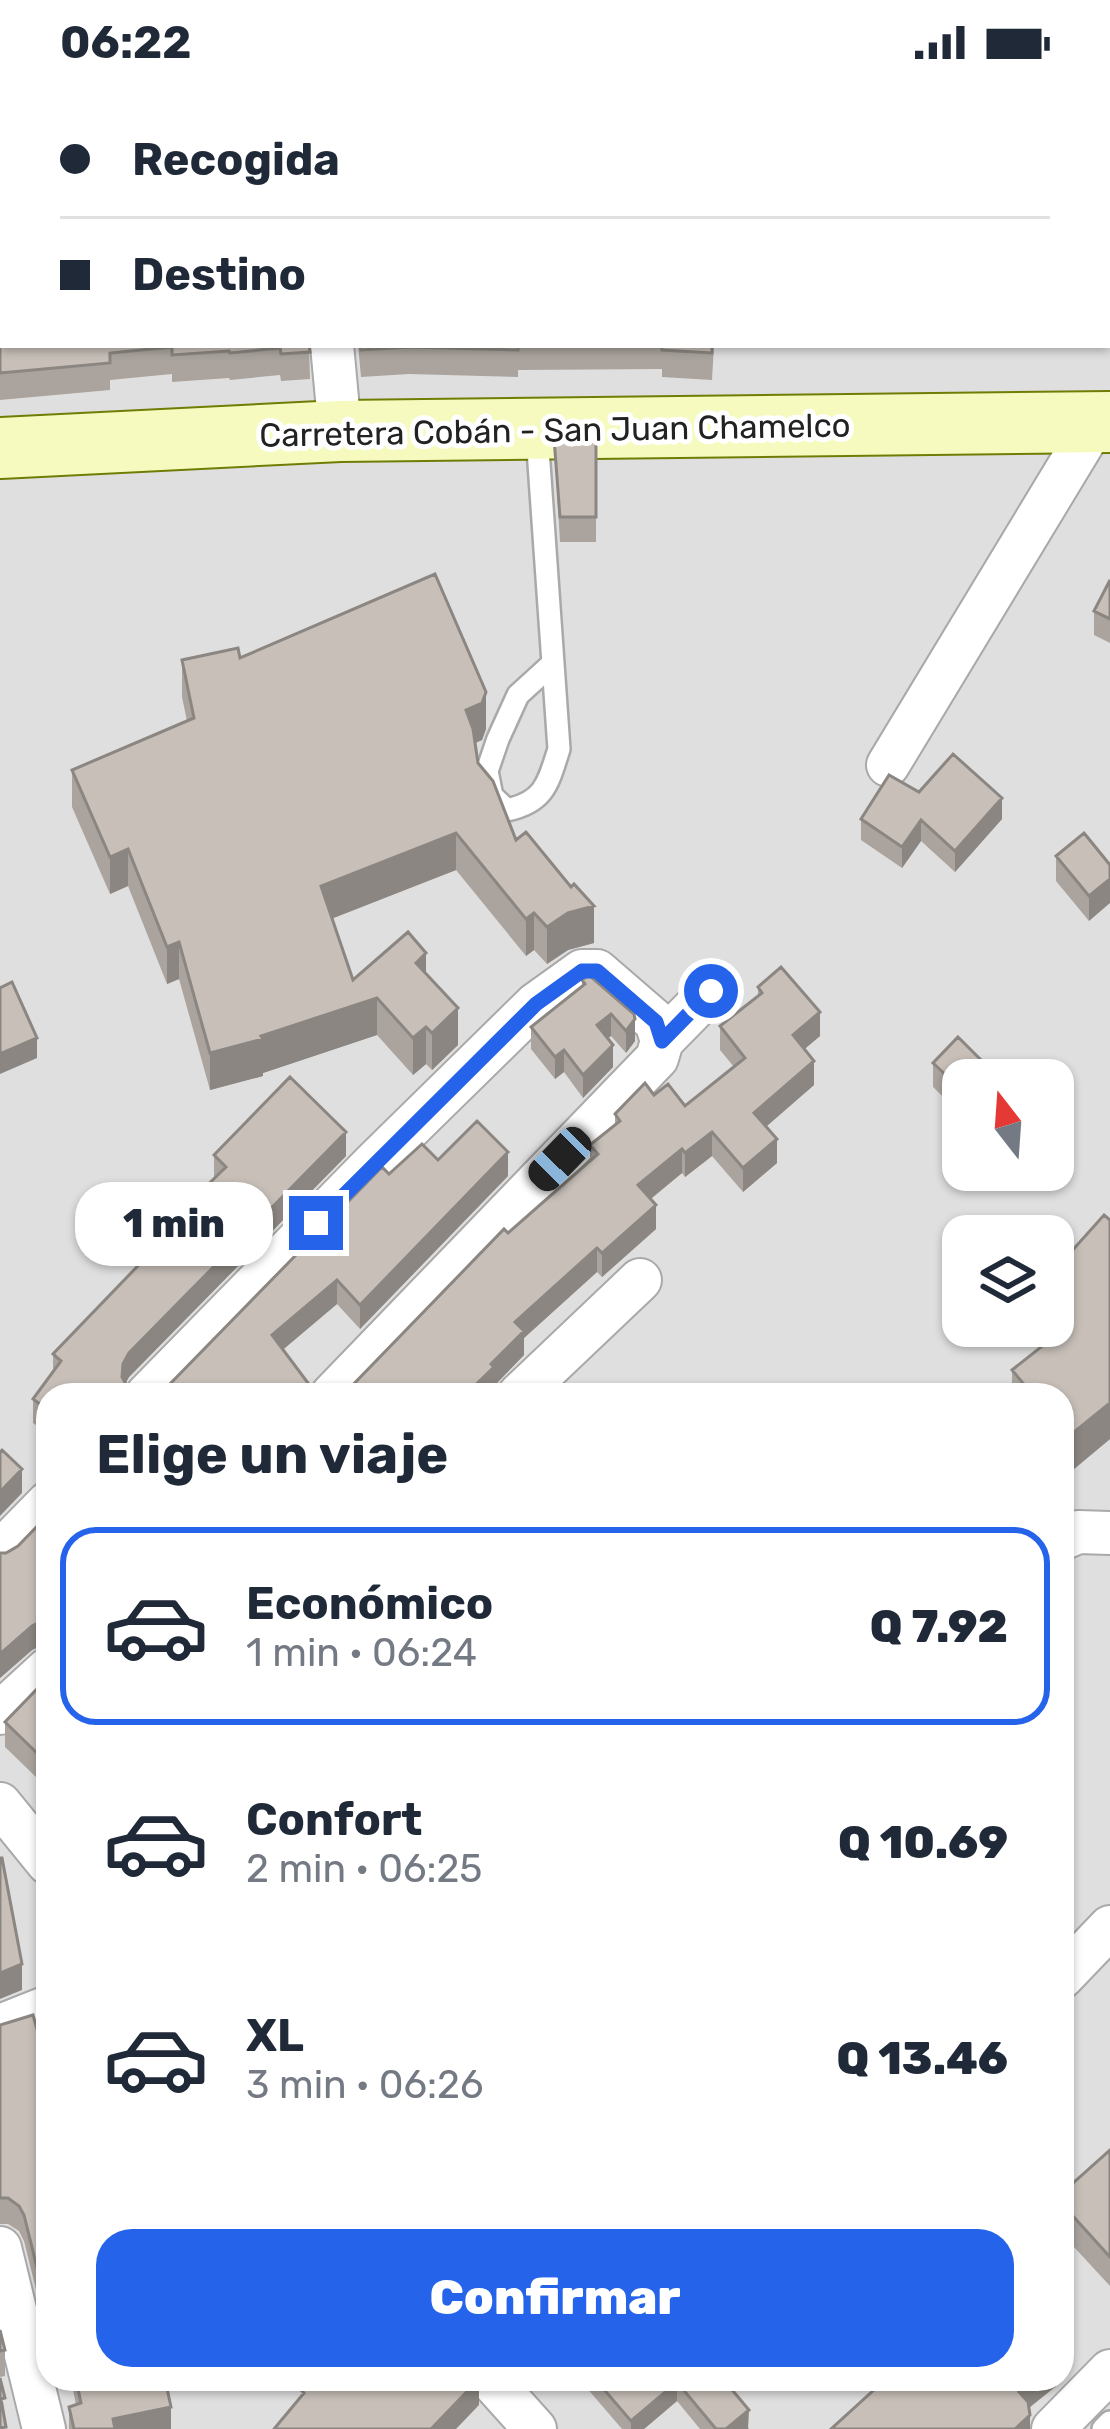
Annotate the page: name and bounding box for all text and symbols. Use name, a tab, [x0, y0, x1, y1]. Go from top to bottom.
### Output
text: 06:22	[60, 16, 192, 69]
text: Recogida	[132, 133, 340, 186]
text: Destino	[132, 248, 306, 301]
street label: Carretera Cobán - San Juan Chamelco	[259, 405, 851, 455]
route start	[684, 964, 738, 1018]
north arrow	[942, 1059, 1074, 1191]
map controls	[942, 1059, 1074, 1347]
car	[522, 1121, 598, 1197]
callout: 1 min	[76, 1181, 274, 1265]
route end	[289, 1196, 343, 1250]
text: 1 min	[123, 1201, 225, 1247]
button: layers	[942, 1215, 1074, 1347]
text: Elige un viaje	[96, 1423, 448, 1487]
icon: car	[102, 1572, 210, 1680]
text: Económico	[246, 1577, 493, 1630]
text: Q 7.92	[870, 1600, 1008, 1653]
text: 1 min · 06:24	[246, 1630, 477, 1676]
icon: car	[102, 1788, 210, 1896]
text: Confort	[246, 1793, 422, 1846]
text: Q 10.69	[838, 1816, 1008, 1869]
text: 2 min · 06:25	[246, 1846, 483, 1892]
icon: car	[102, 2004, 210, 2112]
text: XL	[246, 2009, 304, 2062]
text: Q 13.46	[836, 2032, 1008, 2085]
text: 3 min · 06:26	[246, 2062, 483, 2108]
button: Confirmar	[96, 2229, 1014, 2367]

